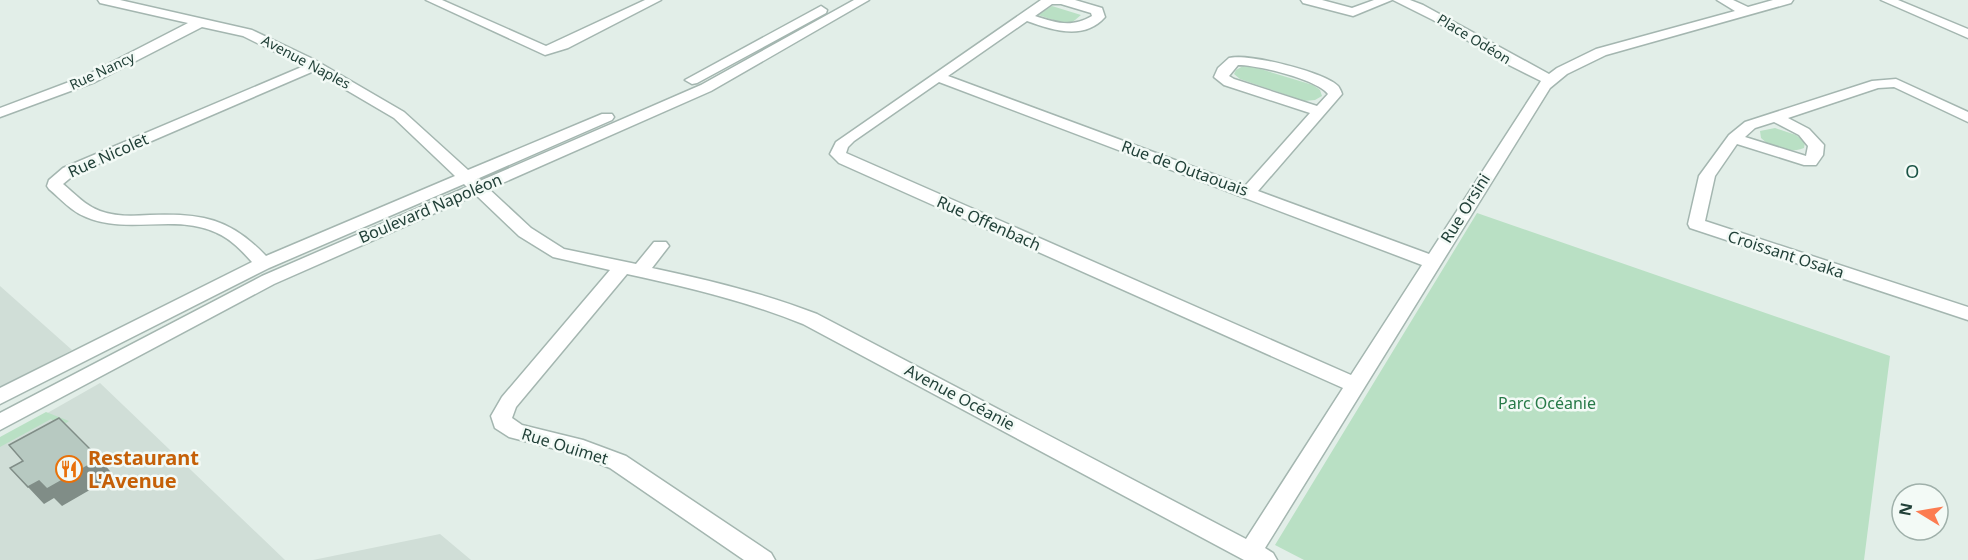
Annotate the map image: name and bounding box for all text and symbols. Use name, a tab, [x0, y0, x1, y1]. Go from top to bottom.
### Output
street label: Place Odéon	[1434, 9, 1515, 68]
street label: Avenue Naples	[258, 30, 354, 93]
street label: Rue Nancy	[66, 47, 138, 94]
street label: Rue Nicolet	[64, 127, 152, 182]
street label: Rue de Outaouais	[1118, 135, 1252, 201]
district label: O	[1905, 159, 1921, 183]
street label: Boulevard Napoléon	[355, 168, 505, 248]
street label: Rue Orsini	[1435, 169, 1495, 247]
street label: Rue Offenbach	[933, 190, 1045, 256]
street label: Croissant Osaka	[1725, 225, 1847, 283]
street label: Avenue Océanie	[901, 359, 1019, 435]
park label: Parc Océanie	[1498, 392, 1596, 414]
street label: Rue Ouimet	[519, 422, 611, 470]
place label: Restaurant L'Avenue	[88, 444, 199, 494]
restaurant icon: Restaurant L'Avenue	[54, 454, 84, 484]
north arrow	[1890, 482, 1950, 542]
text: N	[1893, 501, 1917, 518]

